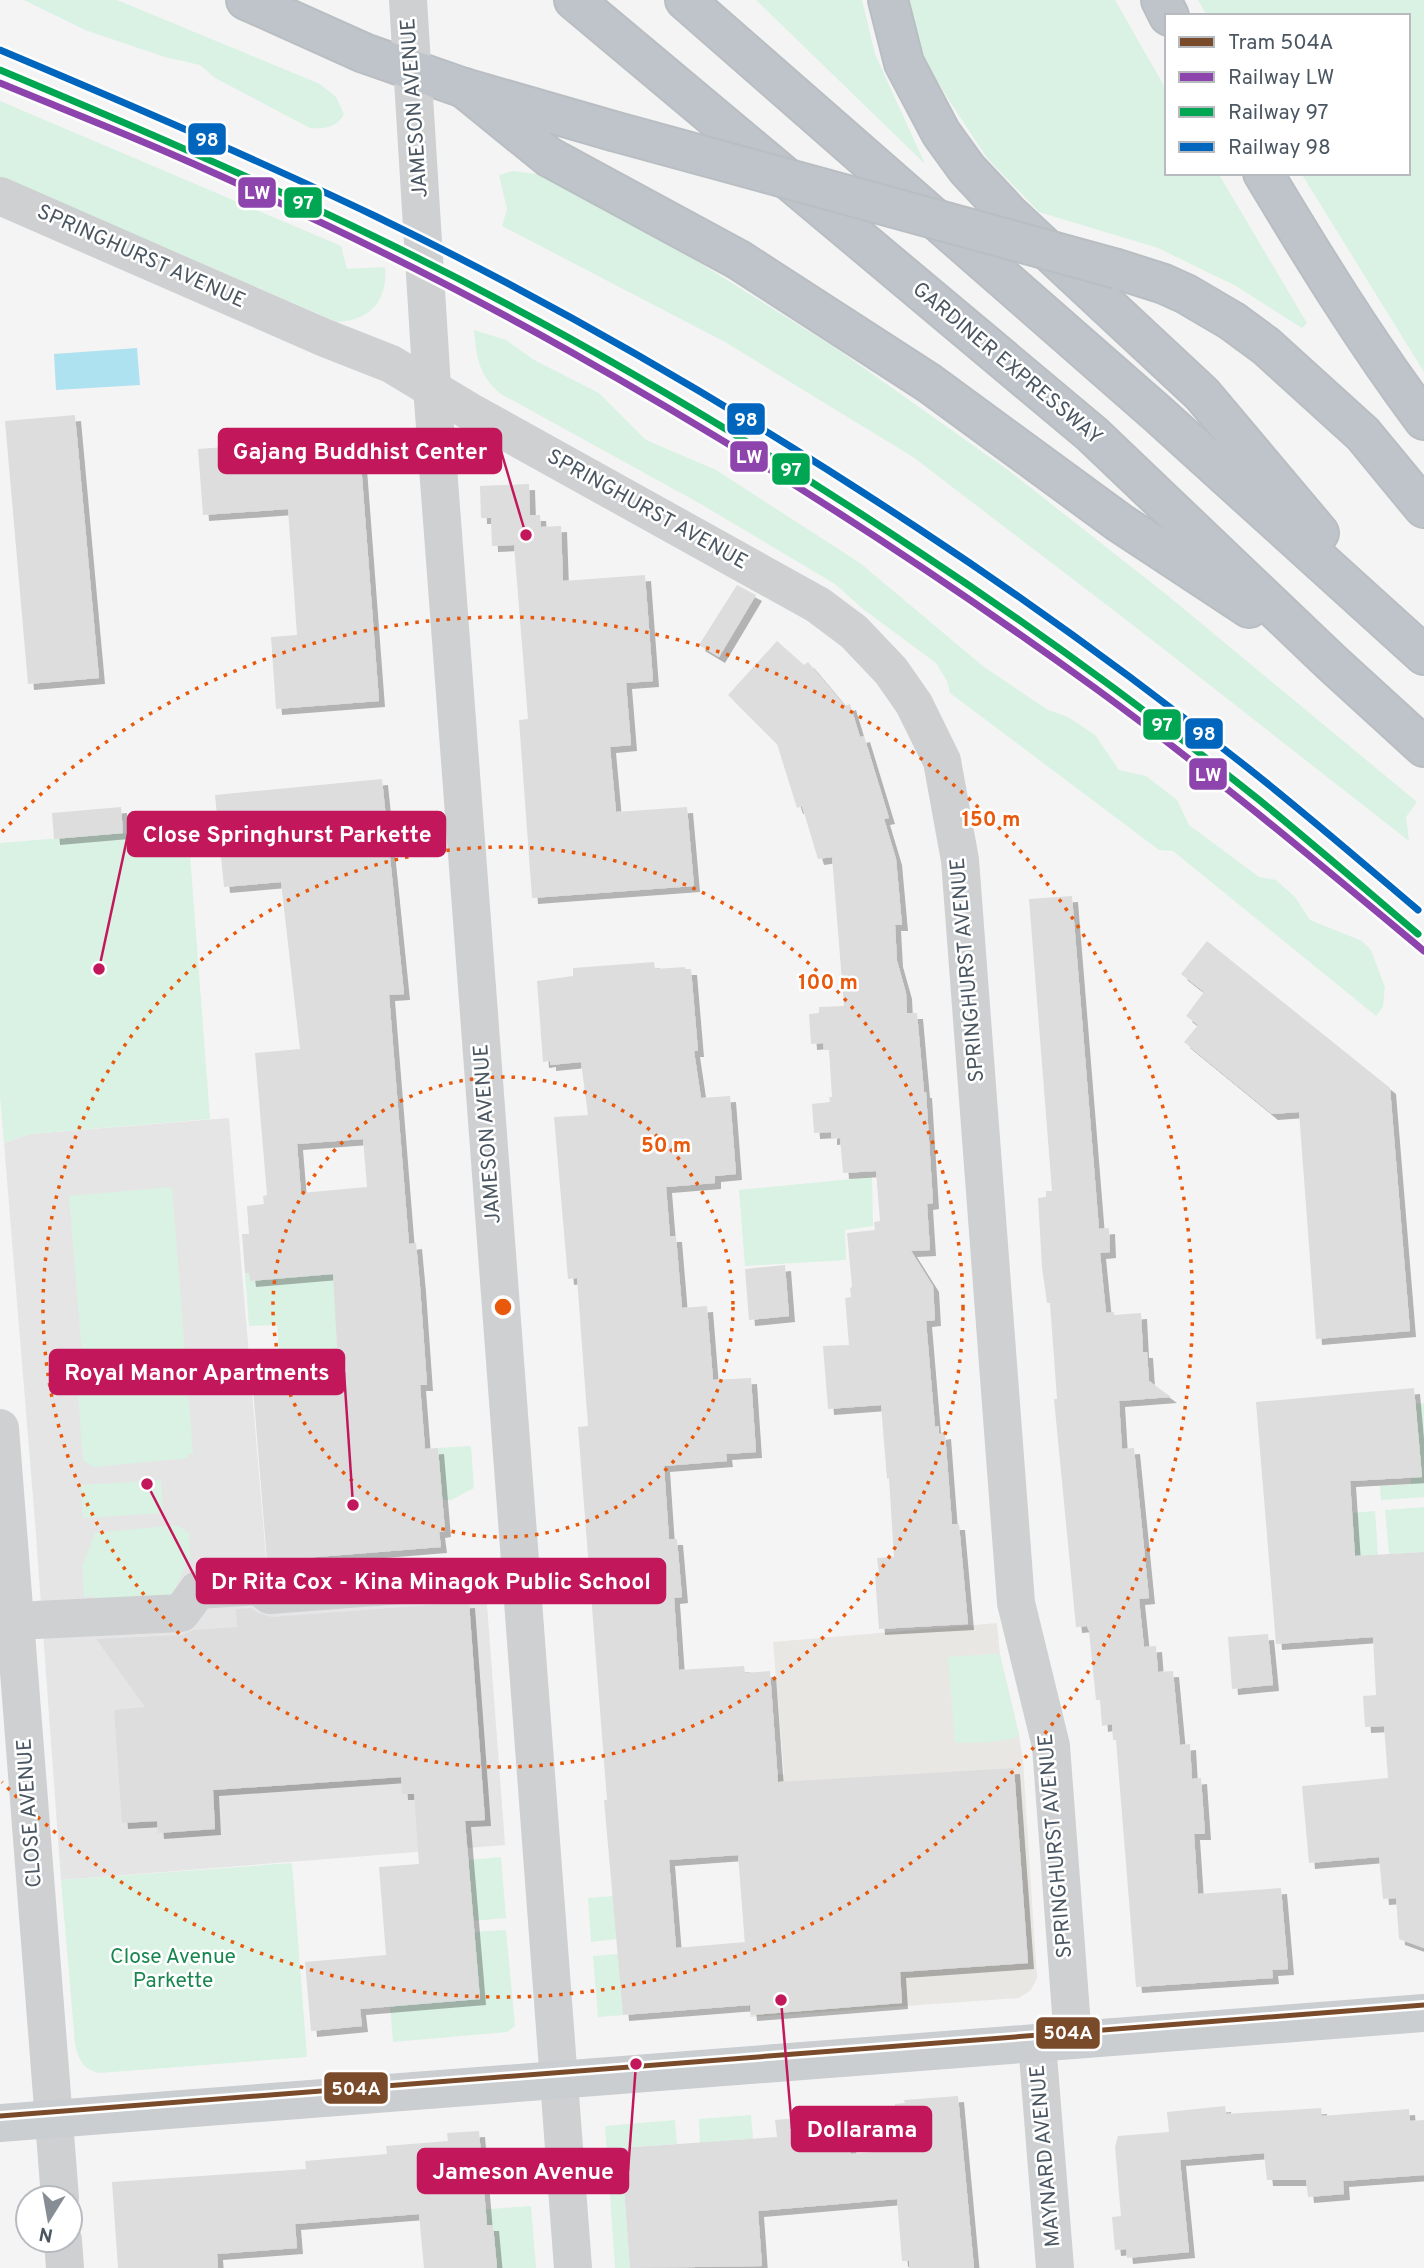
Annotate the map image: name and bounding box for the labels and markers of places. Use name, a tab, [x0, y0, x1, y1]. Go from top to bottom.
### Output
callout: Gajang Buddhist Center	[219, 429, 501, 473]
callout: Close Springhurst Parkette	[128, 812, 445, 856]
centre of rings	[491, 1295, 515, 1319]
callout: Royal Manor Apartments	[50, 1350, 344, 1394]
callout: Dr Rita Cox - Kina Minagok Public School	[197, 1559, 665, 1603]
callout: Dollarama	[792, 2107, 931, 2151]
callout: Jameson Avenue	[418, 2149, 628, 2193]

